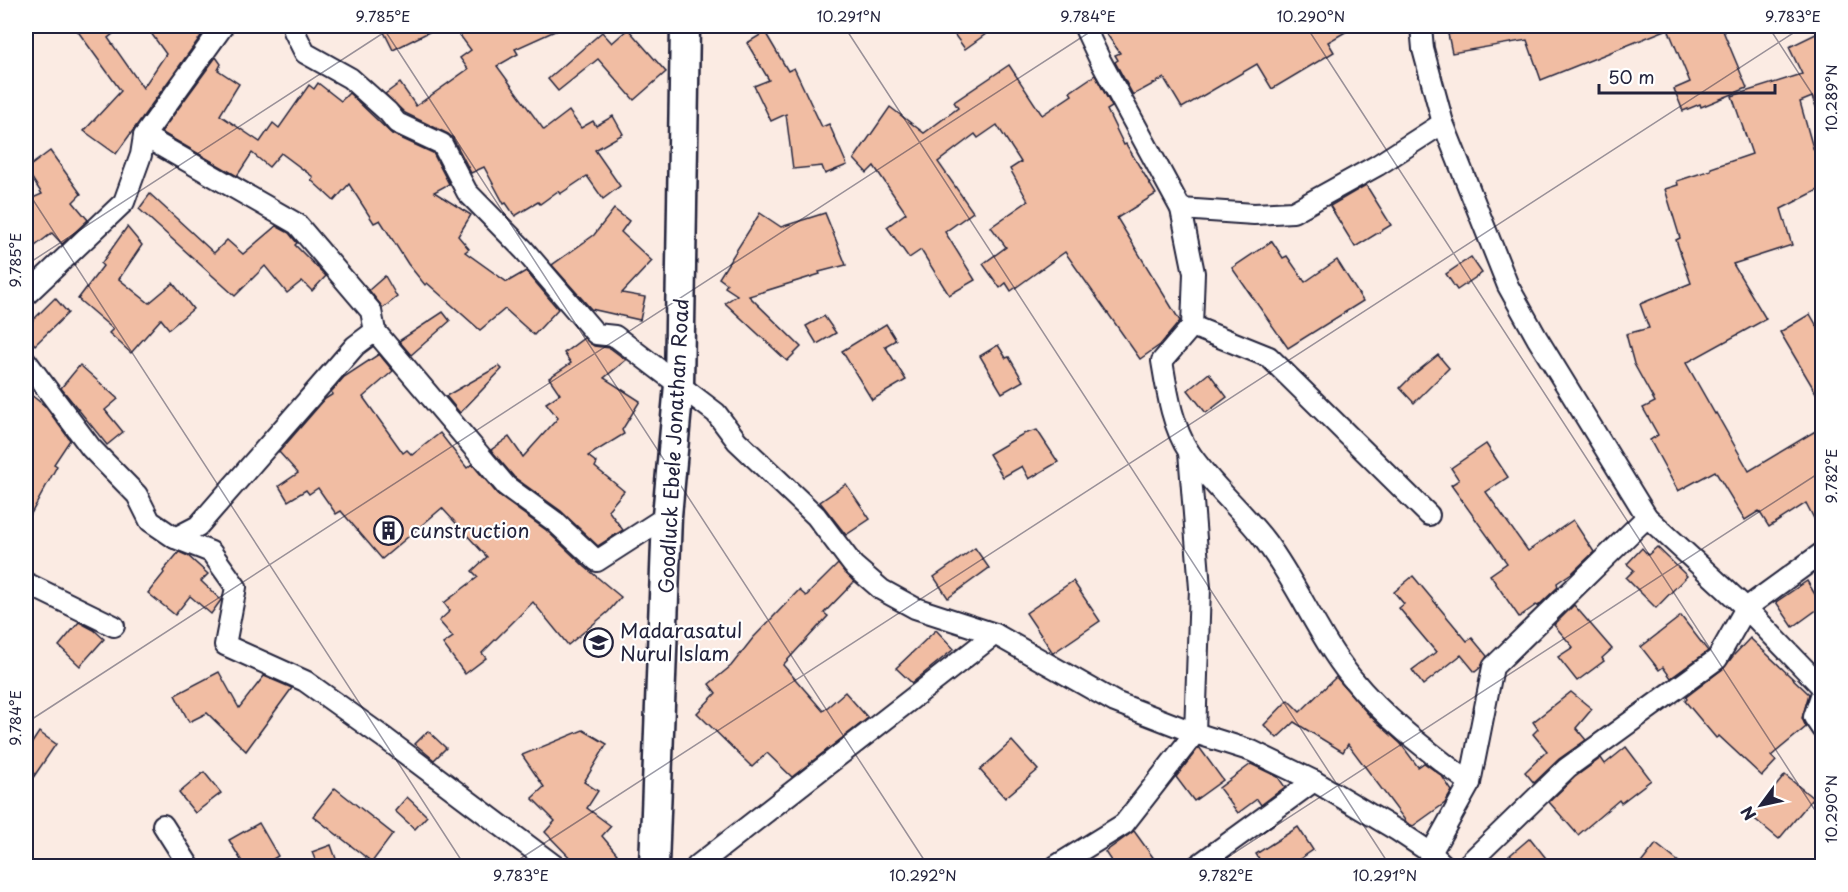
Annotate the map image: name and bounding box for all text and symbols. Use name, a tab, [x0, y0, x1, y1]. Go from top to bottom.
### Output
text: 9.785°E	[356, 4, 410, 27]
text: 10.291°N	[817, 4, 881, 27]
text: 9.784°E	[1060, 4, 1116, 27]
text: 10.290°N	[1277, 4, 1345, 27]
text: 9.783°E	[1765, 4, 1821, 27]
scale bar	[1599, 57, 1774, 95]
text: 50 m	[1608, 63, 1655, 90]
text: 10.289°N	[1819, 64, 1842, 132]
text: 9.785°E	[3, 233, 26, 287]
street label: Goodluck Ebele Jonathan Road	[650, 298, 696, 594]
text: 9.782°E	[1819, 449, 1842, 503]
building icon: cunstruction	[373, 514, 405, 546]
place label: cunstruction	[410, 515, 529, 545]
place label: Madarasatul Nurul Islam	[620, 615, 742, 668]
school or university icon: Madarasatul Nurul Islam	[583, 626, 615, 658]
text: 9.784°E	[3, 690, 26, 746]
north arrow	[1731, 775, 1791, 835]
text: 10.290°N	[1819, 775, 1842, 843]
text: N	[1734, 802, 1761, 826]
text: 9.783°E	[493, 863, 549, 886]
text: 10.292°N	[889, 863, 957, 886]
text: 9.782°E	[1199, 863, 1253, 886]
text: 10.291°N	[1353, 863, 1417, 886]

